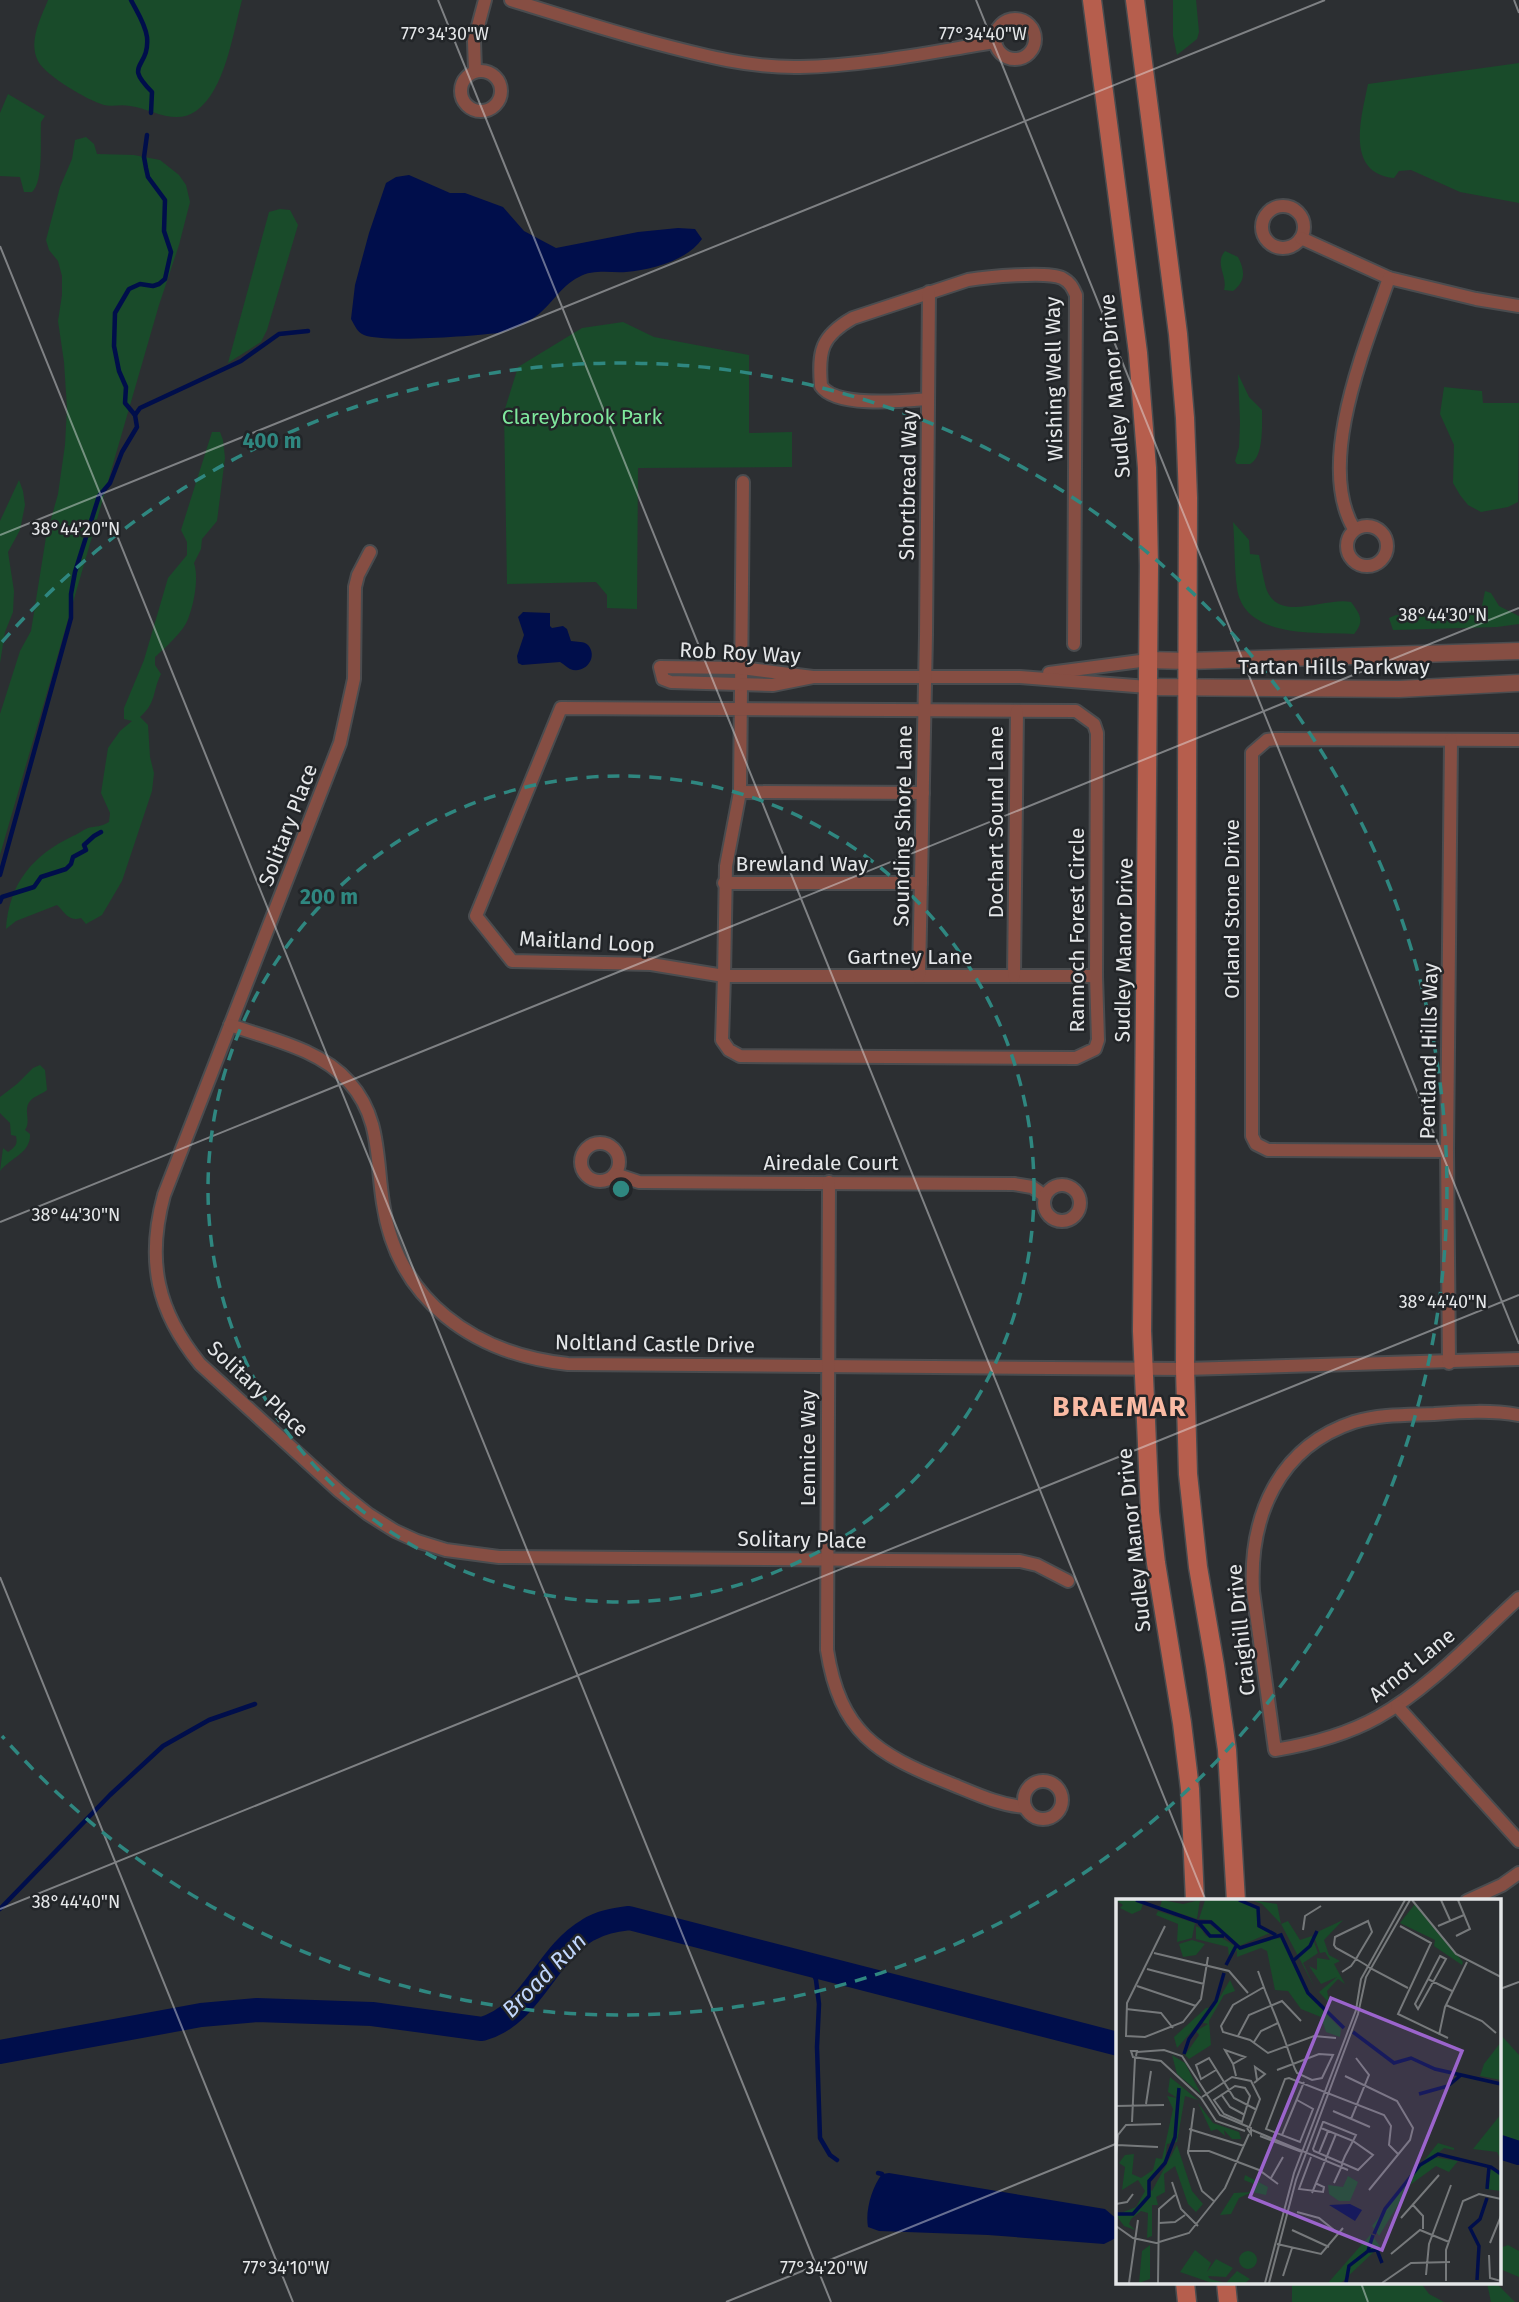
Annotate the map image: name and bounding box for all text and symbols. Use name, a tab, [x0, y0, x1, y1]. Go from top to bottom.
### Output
text: 77°34'30"W	[401, 23, 489, 45]
text: 77°34'40"W	[939, 23, 1027, 45]
street label: Sudley Manor Drive	[1094, 293, 1136, 479]
street label: Wishing Well Way	[1040, 296, 1068, 462]
park label: Clareybrook Park	[502, 404, 662, 430]
street label: Shortbread Way	[894, 409, 922, 561]
text: 400 m	[242, 428, 302, 454]
text: 38°44'20"N	[32, 518, 120, 540]
text: 38°44'30"N	[1399, 604, 1487, 626]
street label: Rob Roy Way	[679, 637, 802, 669]
street label: Tartan Hills Parkway	[1238, 654, 1430, 680]
street label: Sounding Shore Lane	[888, 725, 918, 927]
street label: Dochart Sound Lane	[983, 726, 1009, 918]
street label: Solitary Place	[253, 760, 323, 890]
street label: Orland Stone Drive	[1219, 819, 1245, 999]
street label: Rannoch Forest Circle	[1064, 827, 1090, 1033]
street label: Brewland Way	[736, 851, 869, 877]
street label: Sudley Manor Drive	[1109, 857, 1139, 1043]
text: 200 m	[300, 884, 358, 910]
street label: Maitland Loop	[518, 925, 656, 959]
street label: Gartney Lane	[847, 944, 973, 970]
street label: Pentland Hills Way	[1414, 962, 1444, 1140]
street label: Airedale Court	[763, 1150, 899, 1176]
centre of rings	[609, 1177, 633, 1201]
text: 38°44'30"N	[32, 1204, 120, 1226]
text: 38°44'40"N	[1399, 1291, 1487, 1313]
street label: Noltland Castle Drive	[555, 1329, 755, 1359]
street label: Solitary Place	[202, 1335, 314, 1443]
street label: Lennice Way	[795, 1389, 821, 1506]
district label: BRAEMAR	[1052, 1390, 1188, 1423]
street label: Sudley Manor Drive	[1111, 1447, 1157, 1633]
street label: Solitary Place	[737, 1526, 867, 1554]
street label: Craighill Drive	[1221, 1563, 1261, 1697]
street label: Arnot Lane	[1364, 1622, 1460, 1708]
text: 38°44'40"N	[32, 1891, 120, 1913]
inset map	[1116, 1899, 1502, 2284]
water label: Broad Run	[496, 1927, 592, 2023]
text: 77°34'10"W	[243, 2257, 330, 2279]
text: 77°34'20"W	[780, 2257, 868, 2279]

